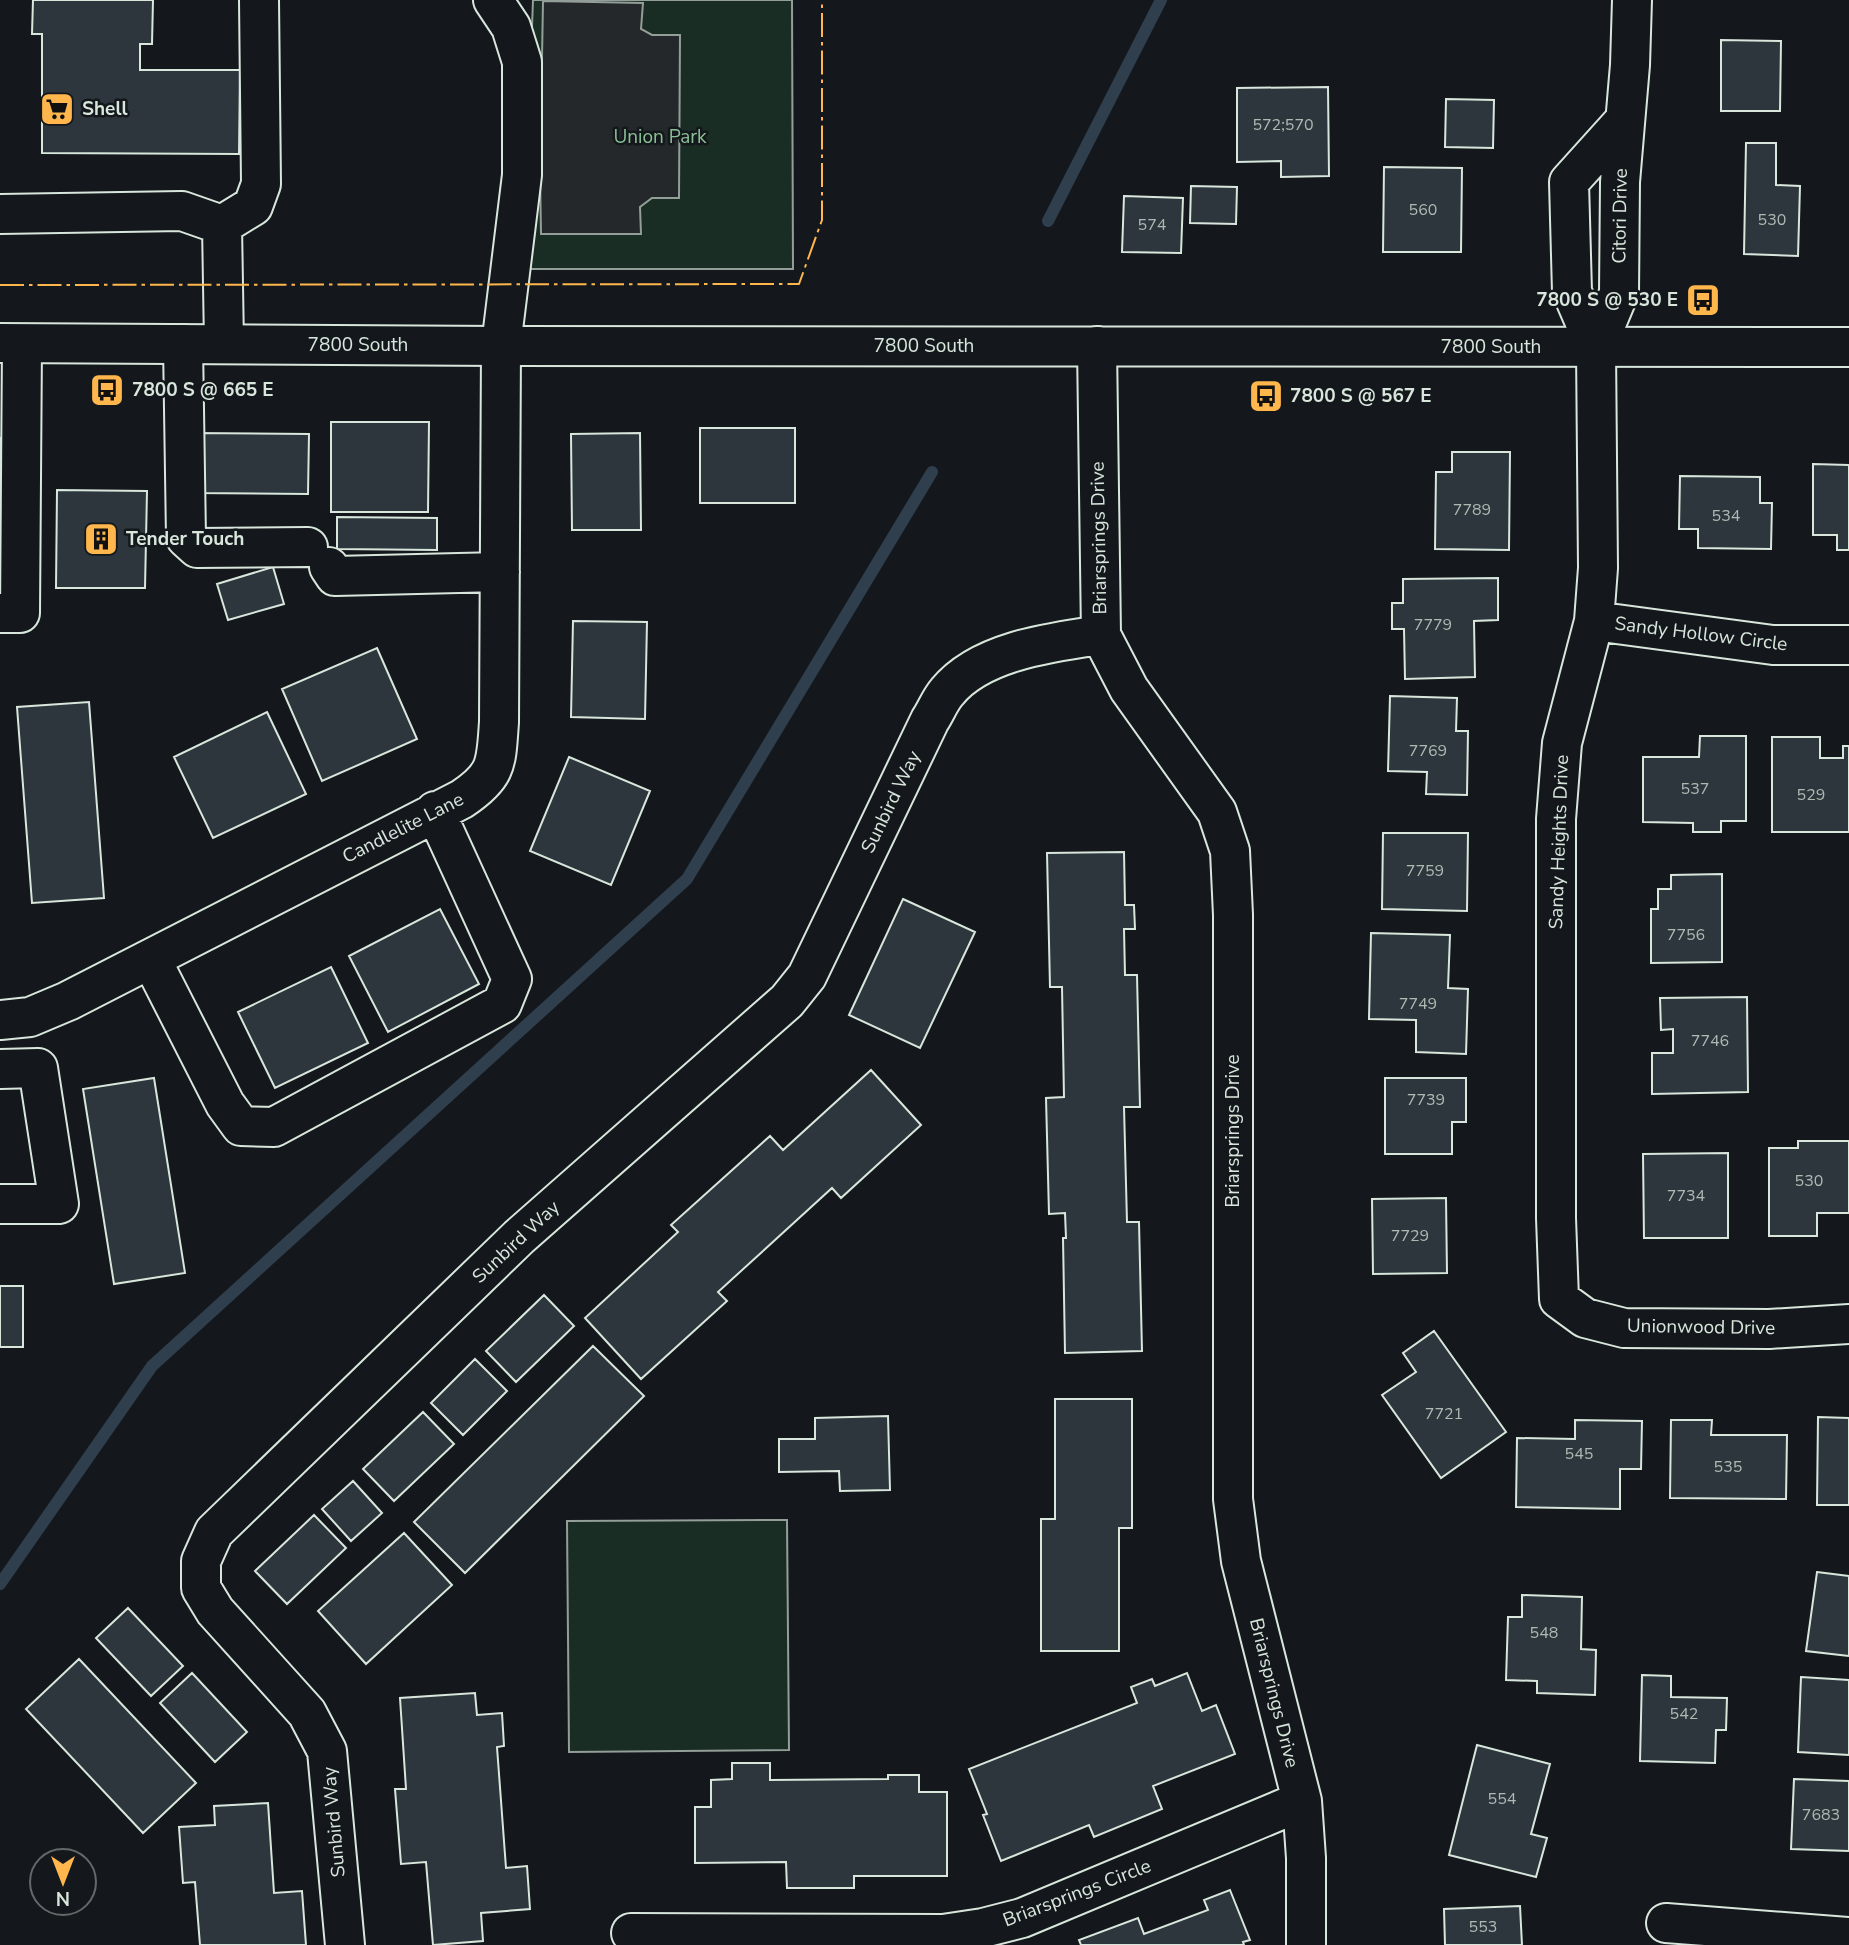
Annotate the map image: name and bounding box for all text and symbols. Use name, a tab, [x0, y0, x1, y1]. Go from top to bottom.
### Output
supermarket icon: Shell	[38, 90, 76, 128]
place label: Shell	[82, 96, 128, 122]
house number: 572;570	[1252, 114, 1314, 136]
park label: Union Park	[613, 124, 707, 150]
street label: Citori Drive	[1606, 168, 1634, 264]
house number: 560	[1409, 199, 1437, 221]
house number: 530	[1758, 209, 1786, 231]
house number: 574	[1138, 214, 1167, 236]
bus stop icon: 7800 S @ 530 E	[1684, 281, 1722, 319]
place label: 7800 S @ 530 E	[1536, 287, 1678, 313]
street label: 7800 South	[308, 332, 408, 358]
street label: 7800 South	[874, 333, 974, 359]
street label: 7800 South	[1441, 334, 1541, 360]
bus stop icon: 7800 S @ 665 E	[88, 371, 126, 409]
place label: 7800 S @ 665 E	[132, 377, 274, 403]
bus stop icon: 7800 S @ 567 E	[1247, 377, 1285, 415]
place label: 7800 S @ 567 E	[1290, 383, 1432, 409]
street label: Briarsprings Drive	[1085, 461, 1113, 615]
house number: 7789	[1453, 499, 1491, 521]
house number: 534	[1712, 505, 1741, 527]
building icon: Tender Touch	[82, 520, 120, 558]
place label: Tender Touch	[126, 526, 244, 552]
street label: Sandy Hollow Circle	[1613, 610, 1789, 658]
house number: 7779	[1414, 614, 1452, 636]
house number: 7769	[1409, 740, 1447, 762]
street label: Sunbird Way	[855, 746, 927, 858]
street label: Sandy Heights Drive	[1543, 754, 1575, 930]
house number: 537	[1681, 778, 1709, 800]
house number: 529	[1797, 784, 1825, 806]
street label: Candlelite Lane	[338, 786, 468, 870]
house number: 7759	[1406, 860, 1444, 882]
house number: 7756	[1667, 924, 1705, 946]
house number: 7749	[1399, 993, 1437, 1015]
house number: 7746	[1691, 1030, 1729, 1052]
street label: Briarsprings Drive	[1220, 1054, 1246, 1208]
house number: 7739	[1407, 1089, 1445, 1111]
house number: 530	[1795, 1170, 1823, 1192]
house number: 7734	[1667, 1185, 1706, 1207]
street label: Sunbird Way	[467, 1195, 566, 1289]
house number: 7729	[1391, 1225, 1429, 1247]
street label: Unionwood Drive	[1627, 1313, 1775, 1341]
house number: 7721	[1425, 1403, 1463, 1425]
house number: 545	[1565, 1443, 1593, 1465]
house number: 535	[1714, 1456, 1742, 1478]
street label: Briarsprings Drive	[1243, 1615, 1305, 1771]
house number: 548	[1530, 1622, 1558, 1644]
house number: 542	[1670, 1703, 1698, 1725]
street label: Sunbird Way	[316, 1765, 352, 1878]
house number: 554	[1488, 1788, 1517, 1810]
house number: 7683	[1802, 1804, 1840, 1826]
north arrow	[28, 1847, 98, 1917]
street label: Briarsprings Circle	[999, 1853, 1155, 1933]
text: N	[56, 1885, 70, 1911]
house number: 553	[1469, 1916, 1497, 1938]

